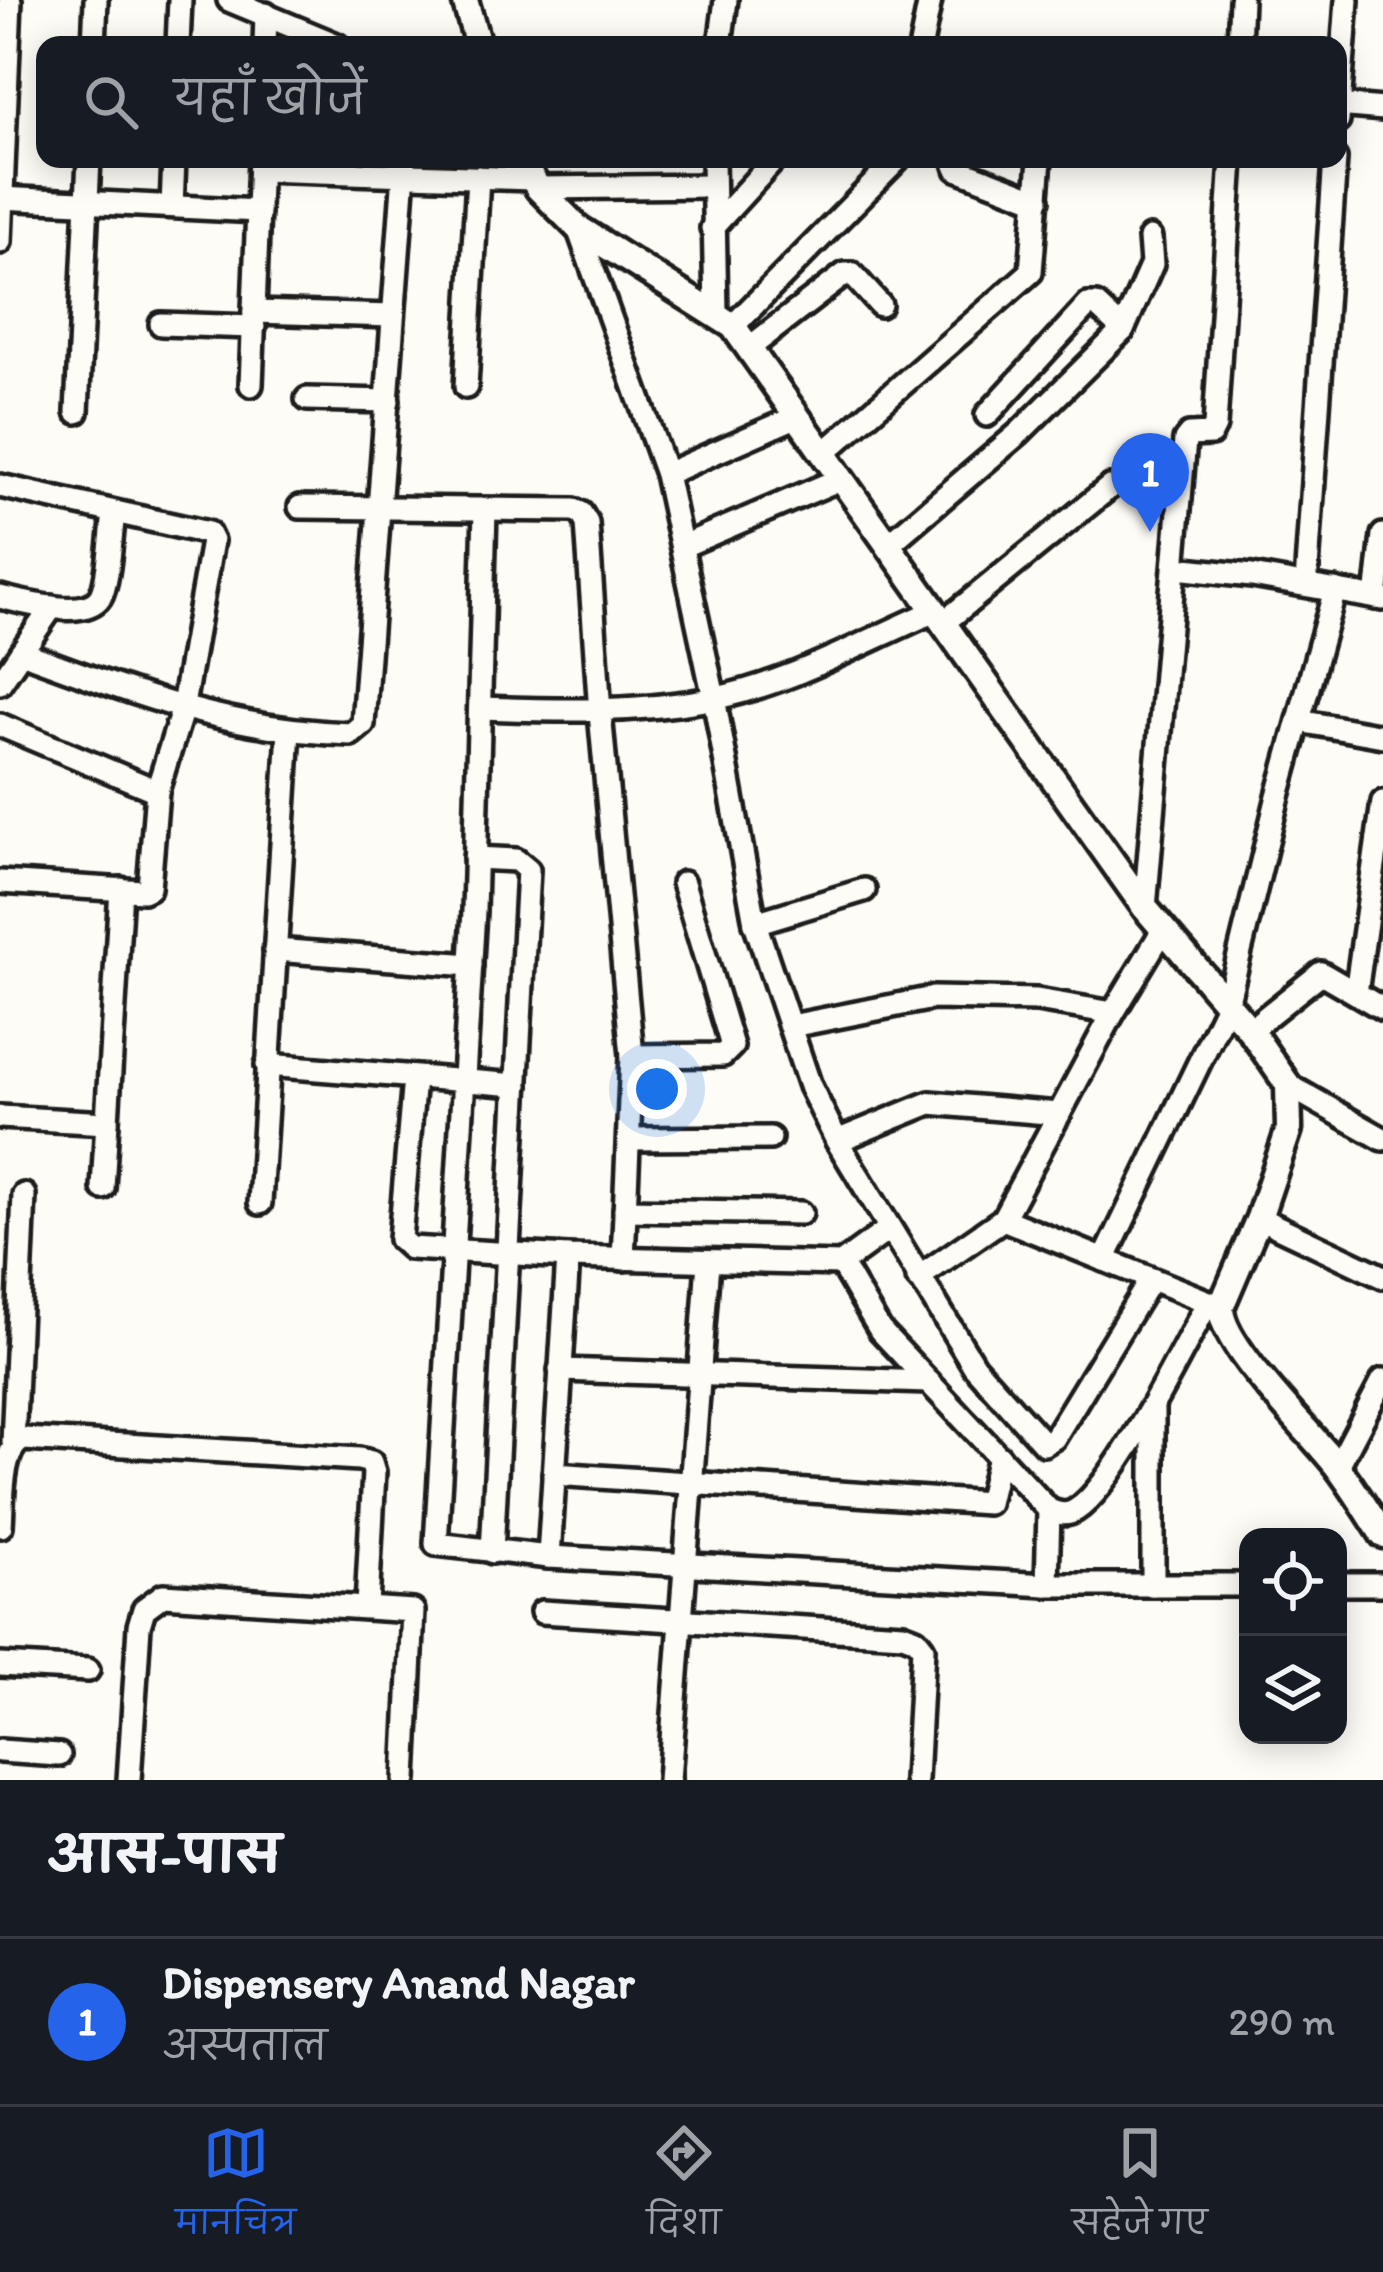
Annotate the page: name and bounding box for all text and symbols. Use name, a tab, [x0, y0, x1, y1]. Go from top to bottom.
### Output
search box	[36, 36, 1347, 168]
icon: search	[78, 69, 144, 135]
text: यहाँ खोजें	[174, 71, 366, 125]
pin: 1	[1111, 433, 1189, 532]
your location	[627, 1059, 687, 1119]
map controls	[1239, 1528, 1347, 1744]
button: locate	[1239, 1528, 1347, 1636]
button: layers	[1239, 1636, 1347, 1744]
text: आस-पास	[48, 1824, 281, 1885]
text: Dispensery Anand Nagar	[162, 1955, 635, 2009]
text: 1	[78, 1998, 96, 2045]
text: 290 m	[1228, 1998, 1335, 2045]
text: अस्पताल	[162, 2022, 328, 2069]
tab: मानचित्र	[175, 2120, 296, 2259]
tab: दिशा	[647, 2120, 721, 2259]
tab: सहेजे गए	[1072, 2120, 1208, 2259]

